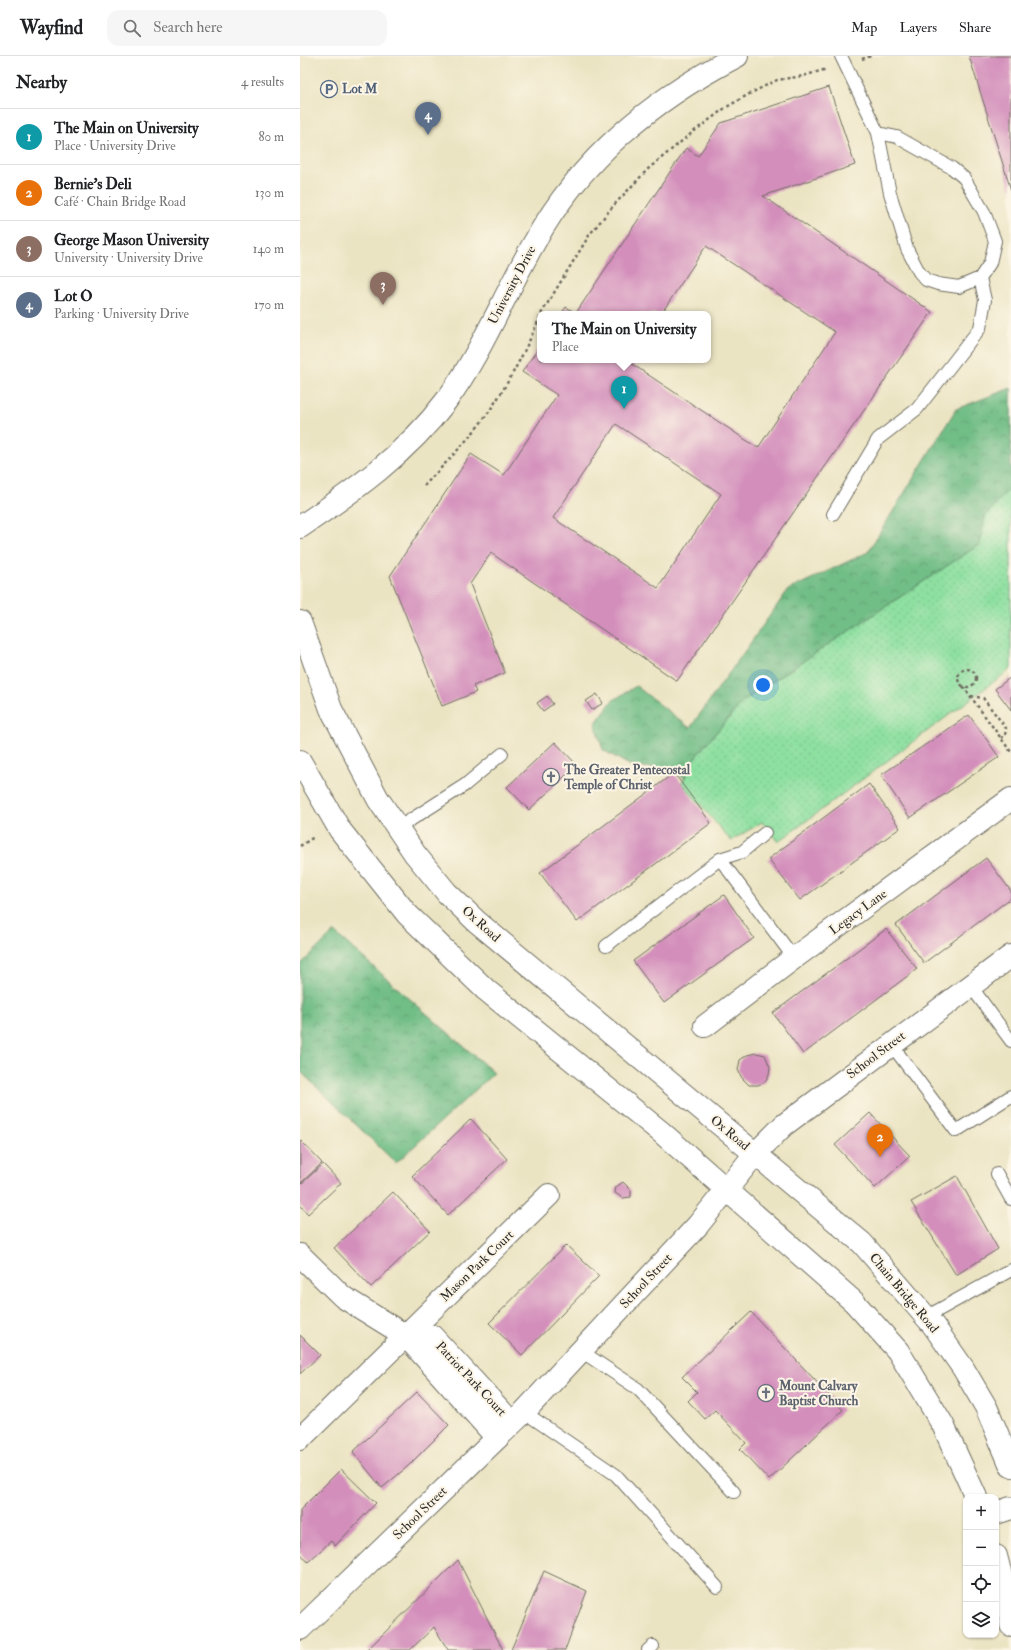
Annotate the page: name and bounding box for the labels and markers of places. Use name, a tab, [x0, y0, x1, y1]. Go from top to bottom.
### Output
parking icon: Lot M	[319, 79, 339, 99]
place label: Lot M	[342, 81, 378, 97]
pin: 4	[415, 102, 441, 135]
pin: 3	[370, 272, 396, 305]
pin: 1	[611, 376, 637, 409]
place label: The Greater Pentecostal Temple of Christ	[563, 762, 691, 794]
church icon: The Greater Pentecostal Temple of Christ	[541, 767, 561, 787]
pin: 2	[867, 1124, 893, 1157]
place label: Mount Calvary Baptist Church	[778, 1378, 859, 1410]
church icon: Mount Calvary Baptist Church	[756, 1383, 776, 1403]

